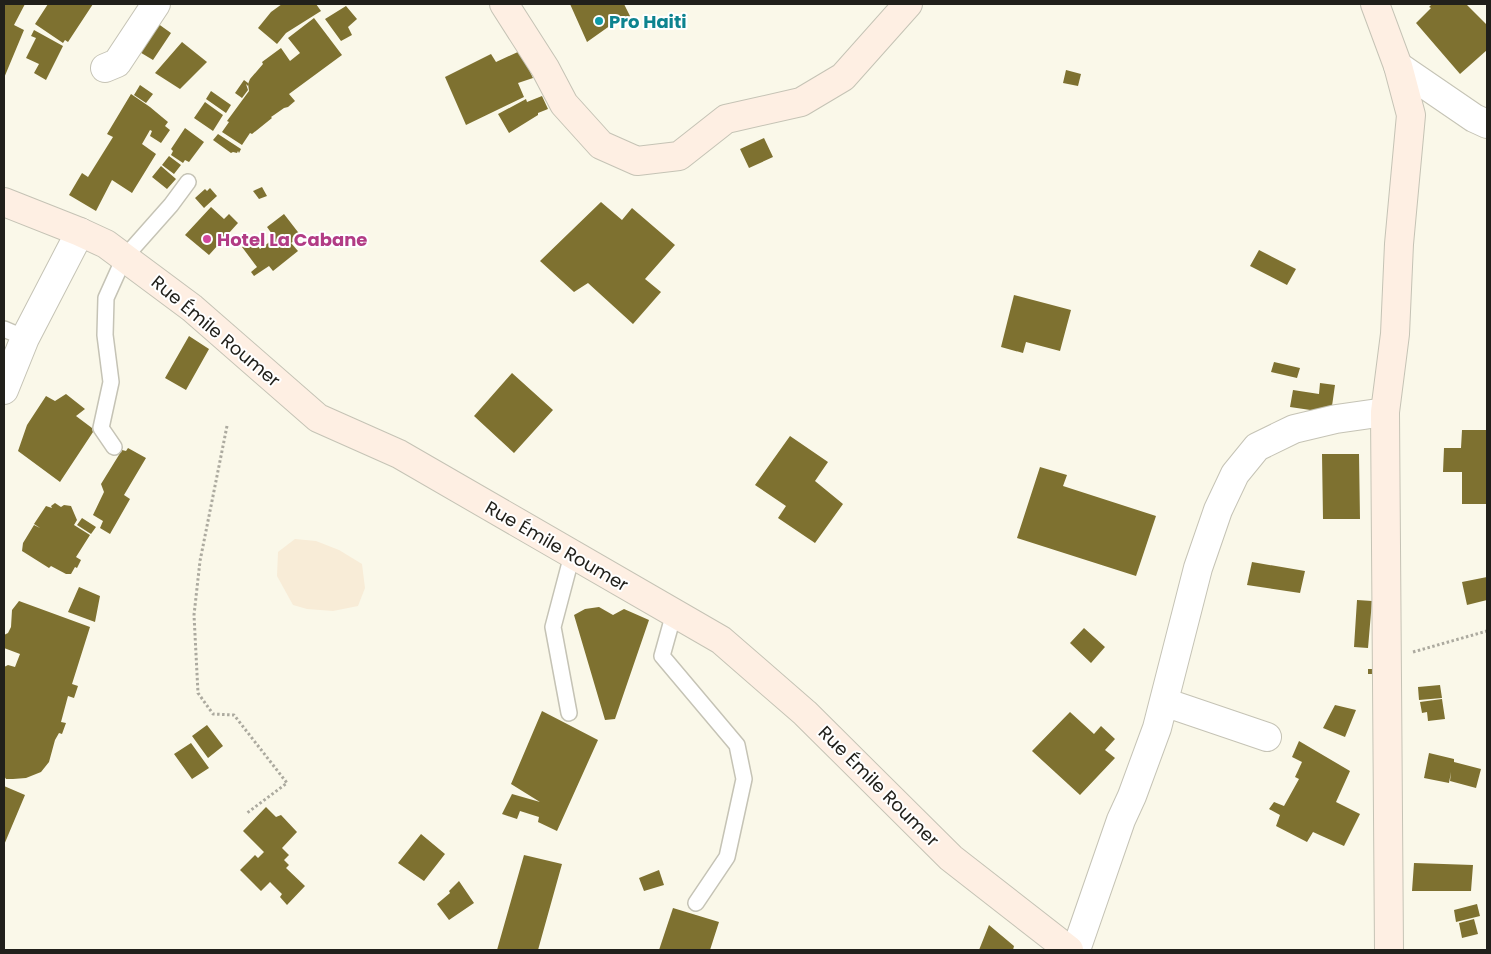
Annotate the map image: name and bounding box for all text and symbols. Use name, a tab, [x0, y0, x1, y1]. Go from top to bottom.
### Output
place label: Pro Haiti	[609, 9, 687, 34]
marker: Pro Haiti	[593, 15, 605, 27]
place label: Hotel La Cabane	[217, 227, 367, 252]
marker: Hotel La Cabane	[201, 233, 213, 245]
street label: Rue Émile Roumer	[146, 270, 286, 393]
street label: Rue Émile Roumer	[481, 495, 633, 597]
street label: Rue Émile Roumer	[813, 720, 945, 852]

